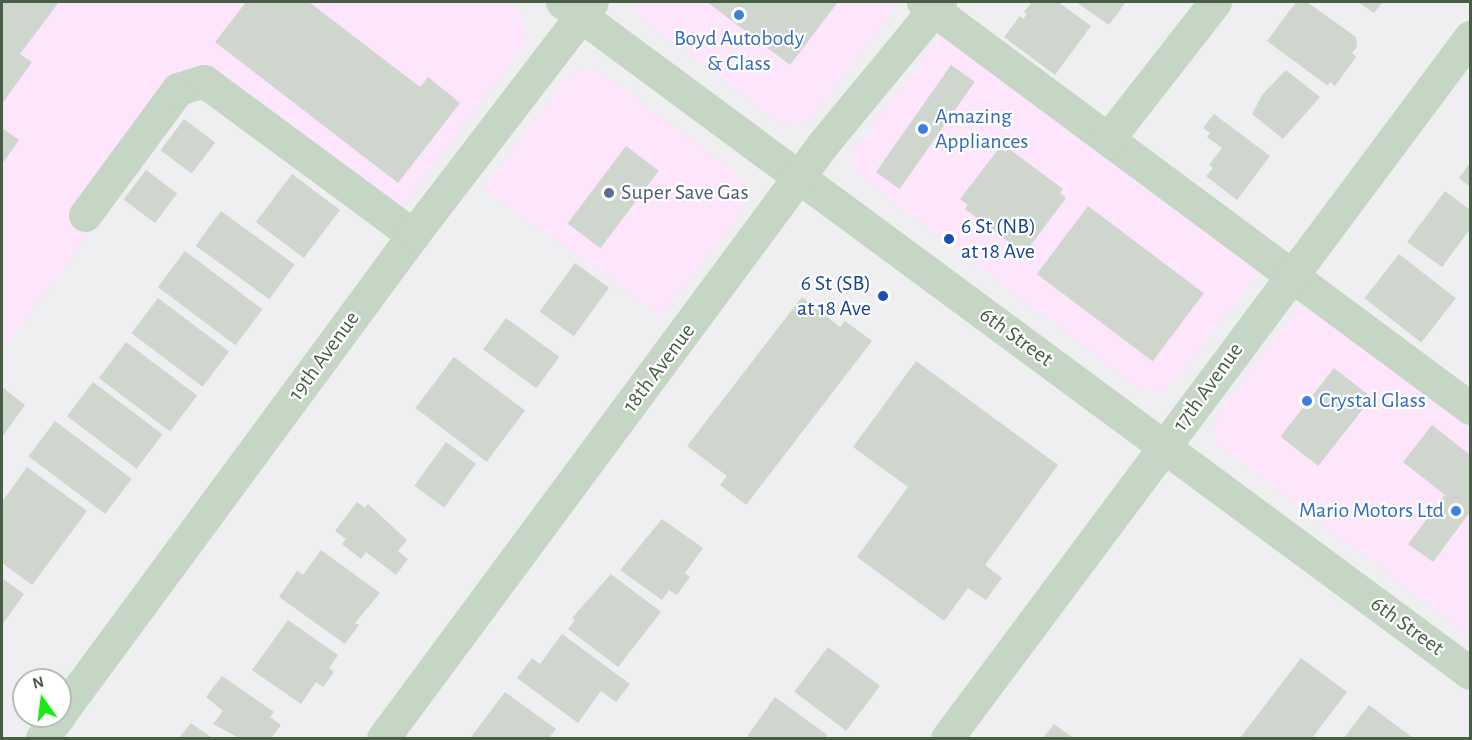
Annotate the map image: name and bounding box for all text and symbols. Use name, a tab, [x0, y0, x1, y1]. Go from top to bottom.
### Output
marker: Boyd Autobody & Glass	[732, 8, 746, 22]
place label: Boyd Autobody & Glass	[674, 25, 804, 76]
place label: Amazing Appliances	[935, 103, 1028, 154]
marker: Amazing Appliances	[916, 122, 930, 136]
place label: Super Save Gas	[621, 180, 749, 206]
marker: Super Save Gas	[602, 186, 616, 200]
place label: 6 St (NB) at 18 Ave	[961, 213, 1036, 264]
marker: 6 St (NB) at 18 Ave	[942, 232, 956, 246]
place label: 6 St (SB) at 18 Ave	[797, 270, 871, 322]
marker: 6 St (SB) at 18 Ave	[876, 289, 890, 303]
street label: 6th Street	[974, 302, 1058, 372]
street label: 19th Avenue	[283, 306, 365, 406]
street label: 18th Avenue	[617, 318, 701, 418]
street label: 17th Avenue	[1167, 338, 1249, 436]
place label: Crystal Glass	[1319, 388, 1426, 414]
marker: Crystal Glass	[1300, 394, 1314, 408]
place label: Mario Motors Ltd	[1299, 498, 1444, 524]
marker: Mario Motors Ltd	[1449, 504, 1463, 518]
street label: 6th Street	[1365, 591, 1449, 661]
north arrow	[12, 668, 72, 728]
text: N	[31, 673, 45, 692]

